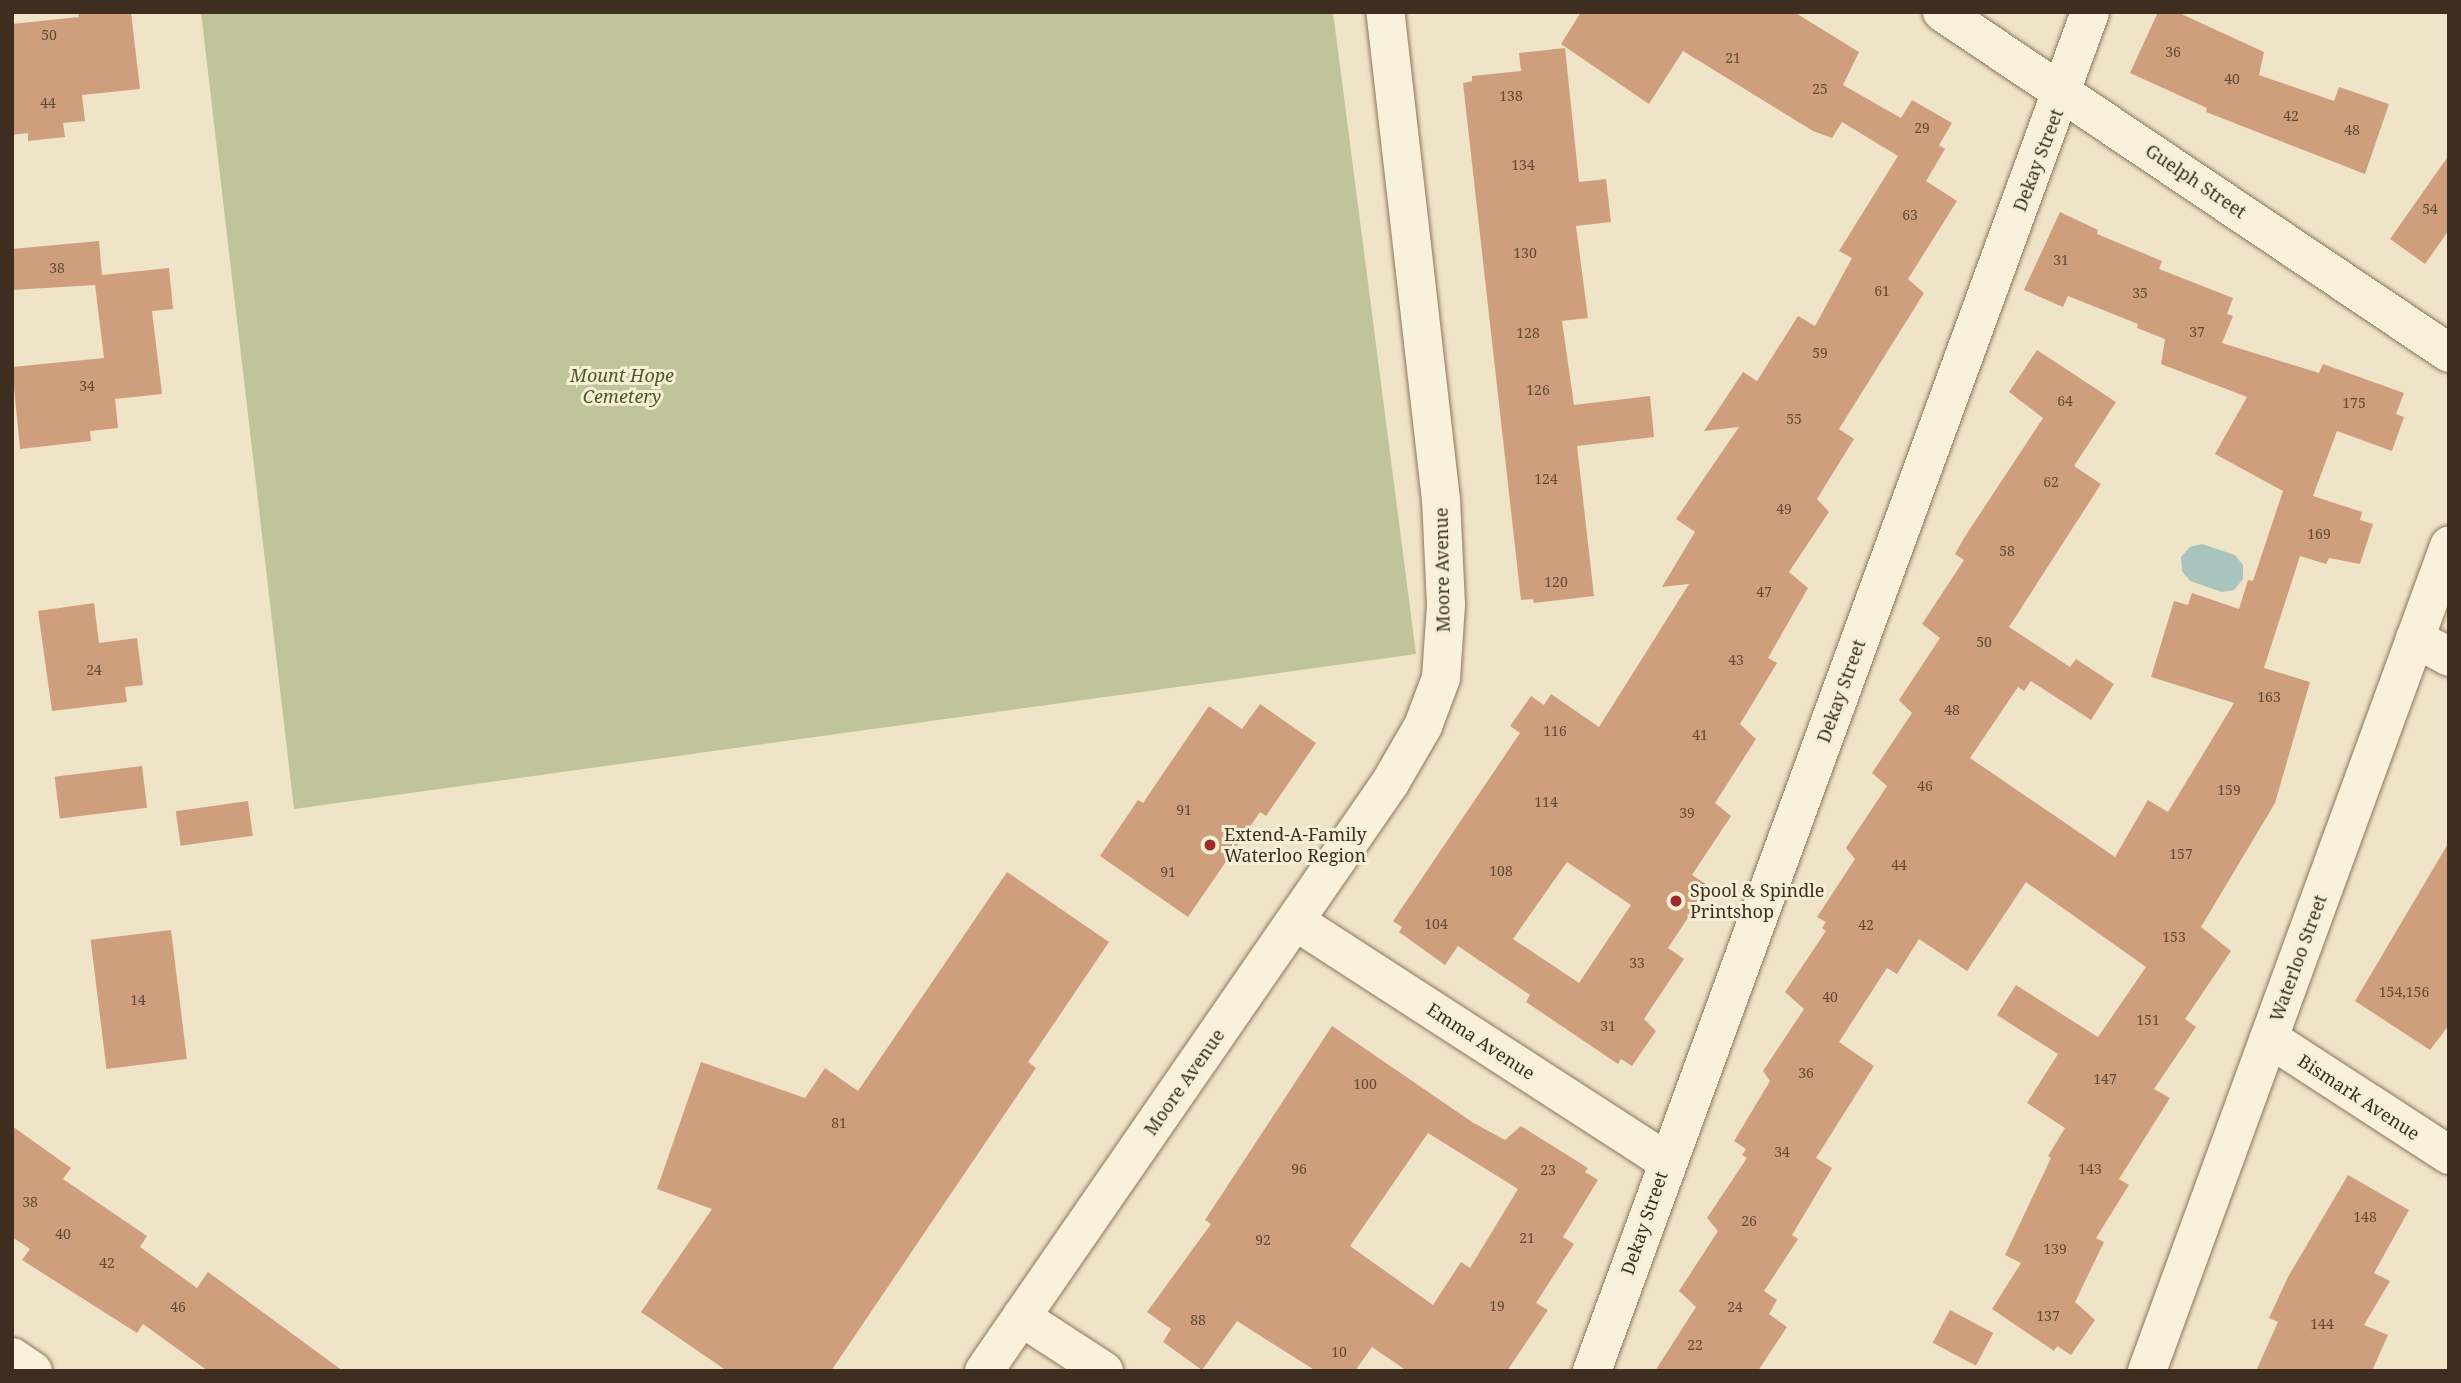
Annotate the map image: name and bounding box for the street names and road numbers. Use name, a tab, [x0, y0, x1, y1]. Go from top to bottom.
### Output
street label: Dekay Street	[2009, 106, 2067, 214]
street label: Guelph Street	[2142, 139, 2250, 223]
street label: Moore Avenue	[1430, 507, 1454, 633]
street label: Dekay Street	[1812, 637, 1870, 745]
street label: Waterloo Street	[2265, 892, 2331, 1024]
street label: Emma Avenue	[1423, 998, 1539, 1084]
street label: Moore Avenue	[1139, 1025, 1229, 1139]
street label: Bismark Avenue	[2294, 1050, 2424, 1144]
street label: Dekay Street	[1616, 1168, 1672, 1278]

